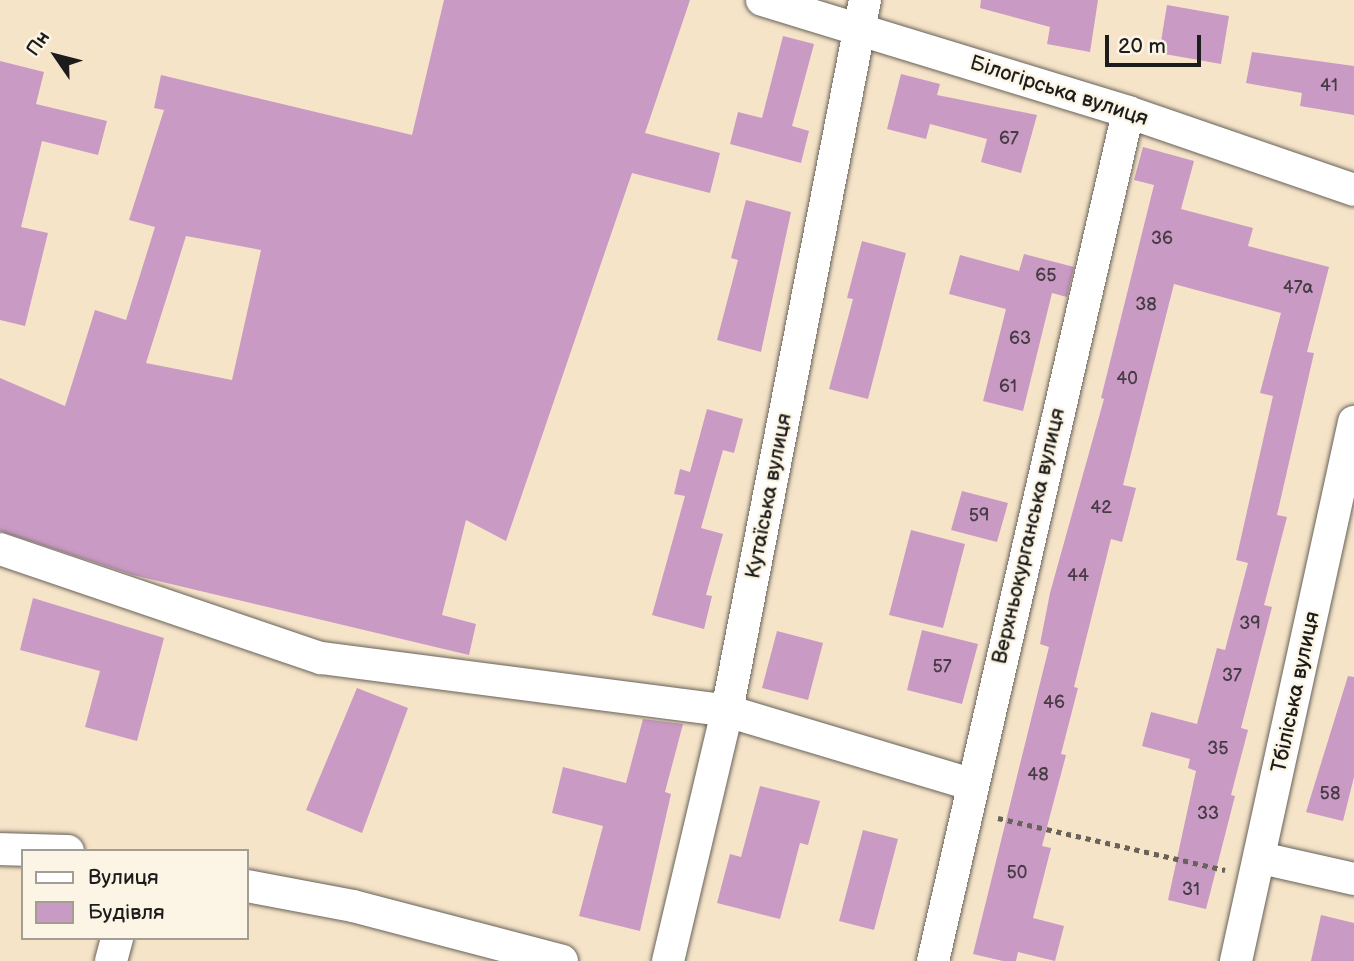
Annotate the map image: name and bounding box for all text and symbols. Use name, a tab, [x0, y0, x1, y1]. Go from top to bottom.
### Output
north arrow	[21, 21, 91, 91]
scale bar	[1109, 21, 1205, 65]
text: Пн	[22, 27, 55, 61]
text: 20 m	[1118, 34, 1166, 59]
street label: Білогірська вулиця	[967, 50, 1151, 132]
house number: 41	[1320, 75, 1338, 97]
house number: 67	[999, 128, 1019, 150]
house number: 36	[1151, 228, 1173, 250]
house number: 65	[1035, 265, 1057, 287]
house number: 47а	[1283, 277, 1313, 299]
house number: 38	[1135, 294, 1157, 316]
house number: 63	[1009, 328, 1031, 350]
house number: 40	[1116, 368, 1138, 390]
house number: 61	[999, 376, 1017, 398]
street label: Верхньокурганська вулиця	[987, 406, 1071, 666]
street label: Кутаїська вулиця	[741, 411, 797, 581]
house number: 42	[1090, 497, 1112, 519]
house number: 59	[969, 505, 989, 527]
house number: 44	[1067, 565, 1089, 587]
street label: Тбіліська вулиця	[1267, 609, 1325, 775]
house number: 39	[1239, 613, 1261, 635]
house number: 57	[932, 656, 952, 678]
house number: 37	[1222, 665, 1242, 687]
house number: 46	[1043, 692, 1065, 714]
house number: 35	[1207, 738, 1229, 760]
house number: 48	[1027, 764, 1049, 786]
house number: 58	[1320, 783, 1340, 805]
house number: 33	[1197, 803, 1219, 825]
legend	[21, 849, 248, 940]
house number: 50	[1007, 862, 1027, 884]
text: Вулиця	[88, 865, 159, 890]
house number: 31	[1182, 879, 1200, 901]
text: Будівля	[88, 900, 165, 925]

